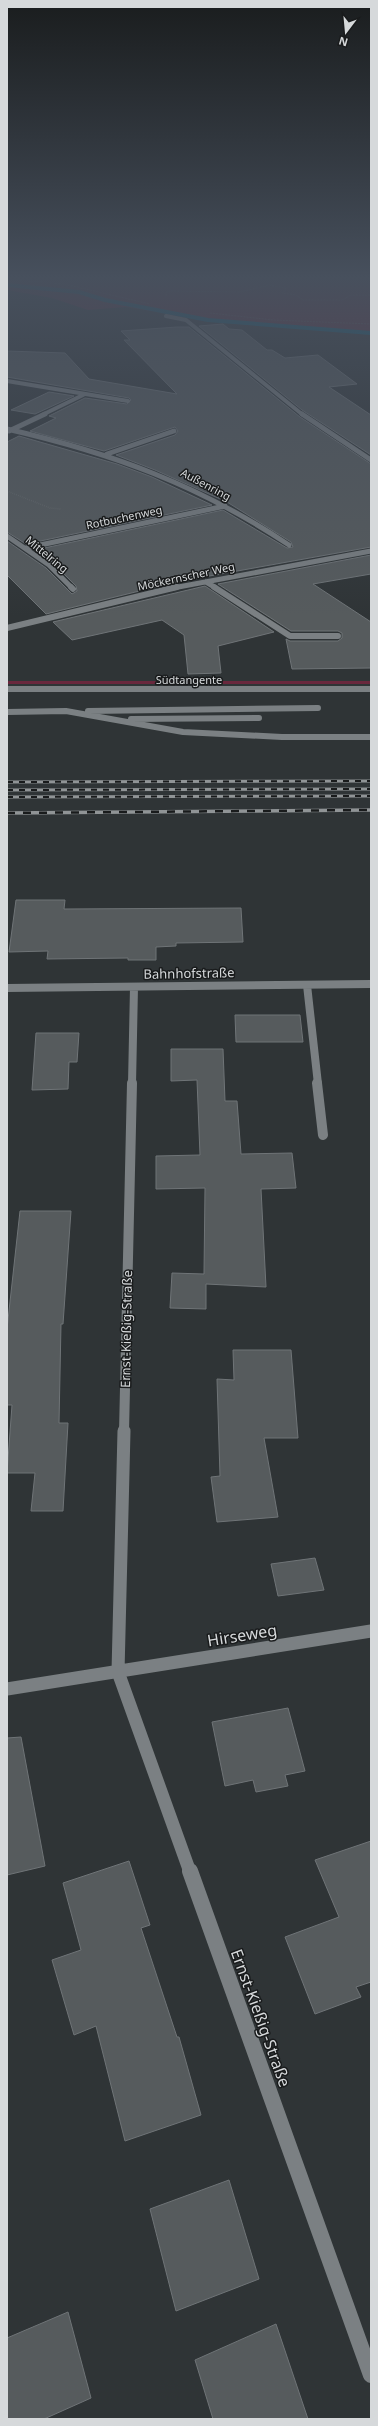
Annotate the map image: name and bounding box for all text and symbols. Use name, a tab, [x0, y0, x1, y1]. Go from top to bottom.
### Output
north arrow	[326, 12, 366, 52]
text: N	[337, 34, 349, 51]
street label: Außenring	[178, 465, 234, 503]
street label: Rotbuchenweg	[84, 502, 164, 532]
street label: Mittelring	[23, 532, 71, 576]
street label: Möckernscher Weg	[136, 558, 236, 594]
street label: Südtangente	[156, 672, 222, 687]
street label: Bahnhofstraße	[143, 963, 235, 983]
street label: Ernst-Kießig-Straße	[116, 1270, 136, 1388]
street label: Hirseweg	[206, 1619, 278, 1651]
street label: Ernst-Kießig-Straße	[226, 1946, 296, 2090]

